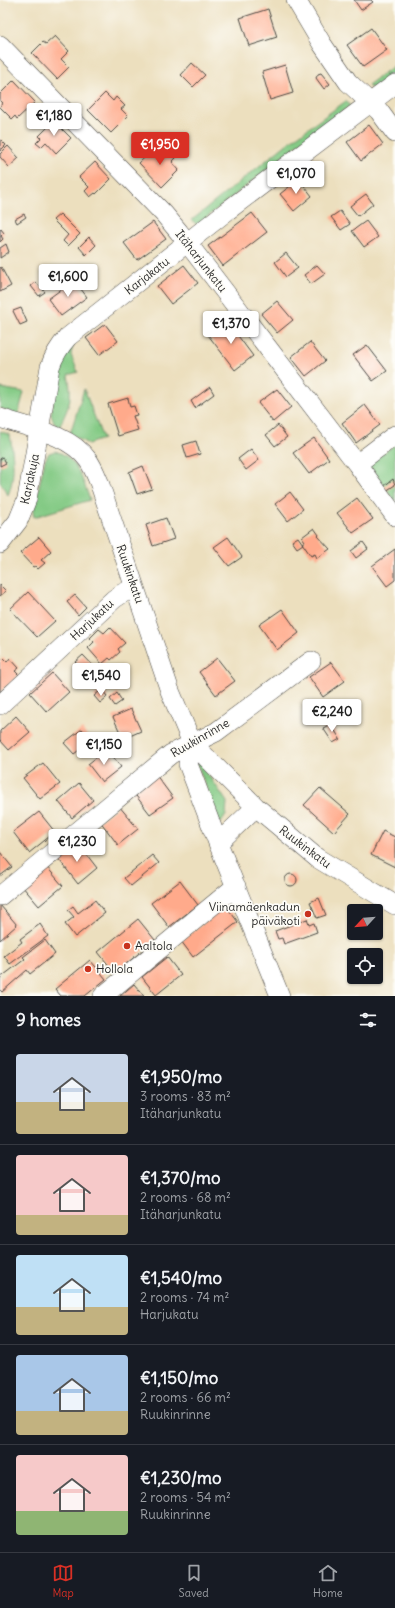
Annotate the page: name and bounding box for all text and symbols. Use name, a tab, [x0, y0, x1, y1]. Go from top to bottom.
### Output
pin: €1,180	[21, 103, 87, 137]
text: €1,180	[36, 107, 72, 124]
pin: €1,950	[127, 132, 193, 166]
text: €1,950	[140, 136, 180, 153]
pin: €1,070	[263, 161, 329, 195]
text: €1,070	[276, 165, 316, 182]
street label: Itäharjunkatu	[172, 226, 230, 295]
street label: Karjakatu	[121, 254, 172, 298]
pin: €1,600	[35, 264, 101, 298]
text: €1,600	[48, 268, 88, 285]
pin: €1,370	[198, 311, 264, 345]
text: €1,370	[212, 315, 250, 332]
street label: Karjakuja	[17, 452, 42, 506]
street label: Ruukinkatu	[113, 542, 148, 605]
street label: Harjukatu	[67, 596, 117, 644]
pin: €1,540	[68, 663, 134, 697]
text: €1,540	[81, 667, 121, 684]
pin: €2,240	[299, 699, 365, 733]
text: €2,240	[311, 703, 353, 720]
street label: Ruukinrinne	[168, 715, 232, 760]
pin: €1,150	[71, 732, 137, 766]
text: €1,150	[86, 736, 122, 753]
street label: Ruukinkatu	[276, 822, 334, 871]
pin: €1,230	[44, 829, 110, 863]
text: €1,230	[57, 833, 97, 850]
place label: Viinamäenkadun päiväkoti	[209, 899, 300, 928]
north arrow	[347, 904, 383, 940]
map controls	[347, 904, 383, 984]
marker: Viinamäenkadun päiväkoti	[303, 909, 313, 919]
place label: Aaltola	[135, 938, 173, 953]
marker: Aaltola	[122, 941, 132, 951]
button: locate	[347, 948, 383, 984]
place label: Hollola	[96, 961, 133, 976]
marker: Hollola	[83, 964, 93, 974]
text: 9 homes	[16, 1009, 81, 1031]
icon: filters	[357, 1009, 379, 1031]
text: €1,950/mo	[140, 1066, 222, 1088]
icon: home	[48, 1070, 96, 1118]
text: 3 rooms · 83 m²	[140, 1088, 231, 1105]
text: Itäharjunkatu	[140, 1105, 221, 1122]
text: €1,370/mo	[140, 1167, 220, 1189]
icon: home	[48, 1171, 96, 1219]
text: 2 rooms · 68 m²	[140, 1189, 231, 1206]
text: Itäharjunkatu	[140, 1206, 221, 1223]
text: €1,540/mo	[140, 1267, 222, 1289]
icon: home	[48, 1271, 96, 1319]
text: 2 rooms · 74 m²	[140, 1289, 229, 1306]
text: Harjukatu	[140, 1306, 199, 1323]
text: €1,150/mo	[140, 1367, 218, 1389]
icon: home	[48, 1371, 96, 1419]
text: 2 rooms · 66 m²	[140, 1389, 231, 1406]
text: Ruukinrinne	[140, 1406, 211, 1423]
text: €1,230/mo	[140, 1467, 221, 1489]
icon: home	[48, 1471, 96, 1519]
text: 2 rooms · 54 m²	[140, 1489, 231, 1506]
text: Ruukinrinne	[140, 1506, 211, 1523]
tab: Map	[52, 1562, 74, 1600]
tab: Saved	[179, 1562, 209, 1600]
tab: Home	[313, 1562, 343, 1600]

